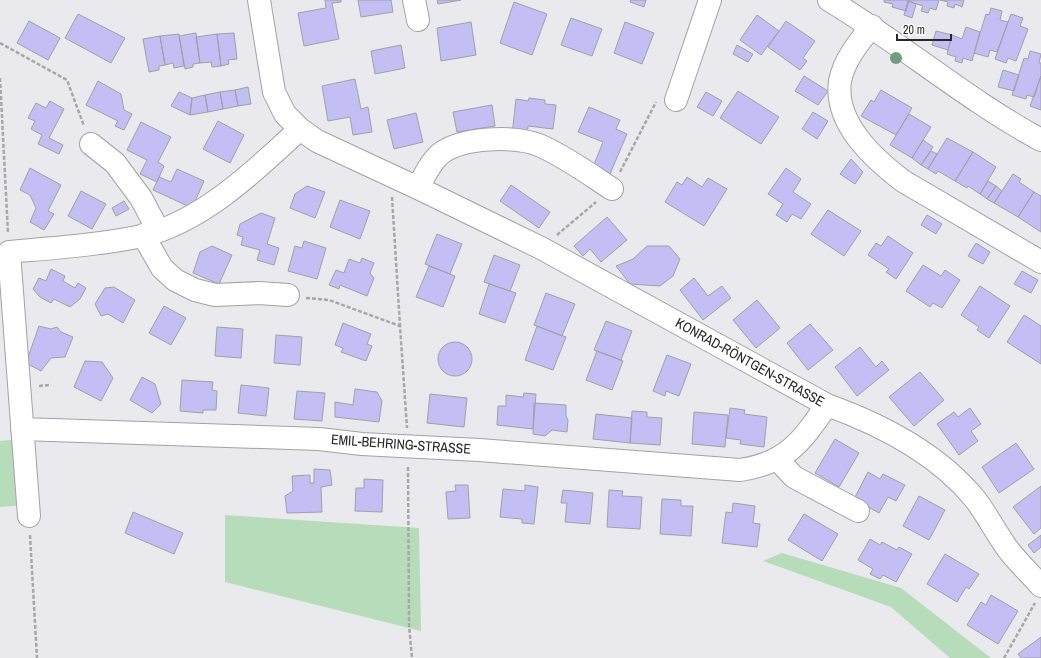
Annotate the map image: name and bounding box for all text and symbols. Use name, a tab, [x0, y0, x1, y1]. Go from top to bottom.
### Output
scale bar	[897, 16, 951, 42]
text: 20 m	[903, 22, 925, 38]
street label: KONRAD-RÖNTGEN-STRASSE	[672, 313, 828, 411]
street label: EMIL-BEHRING-STRASSE	[330, 430, 472, 458]

